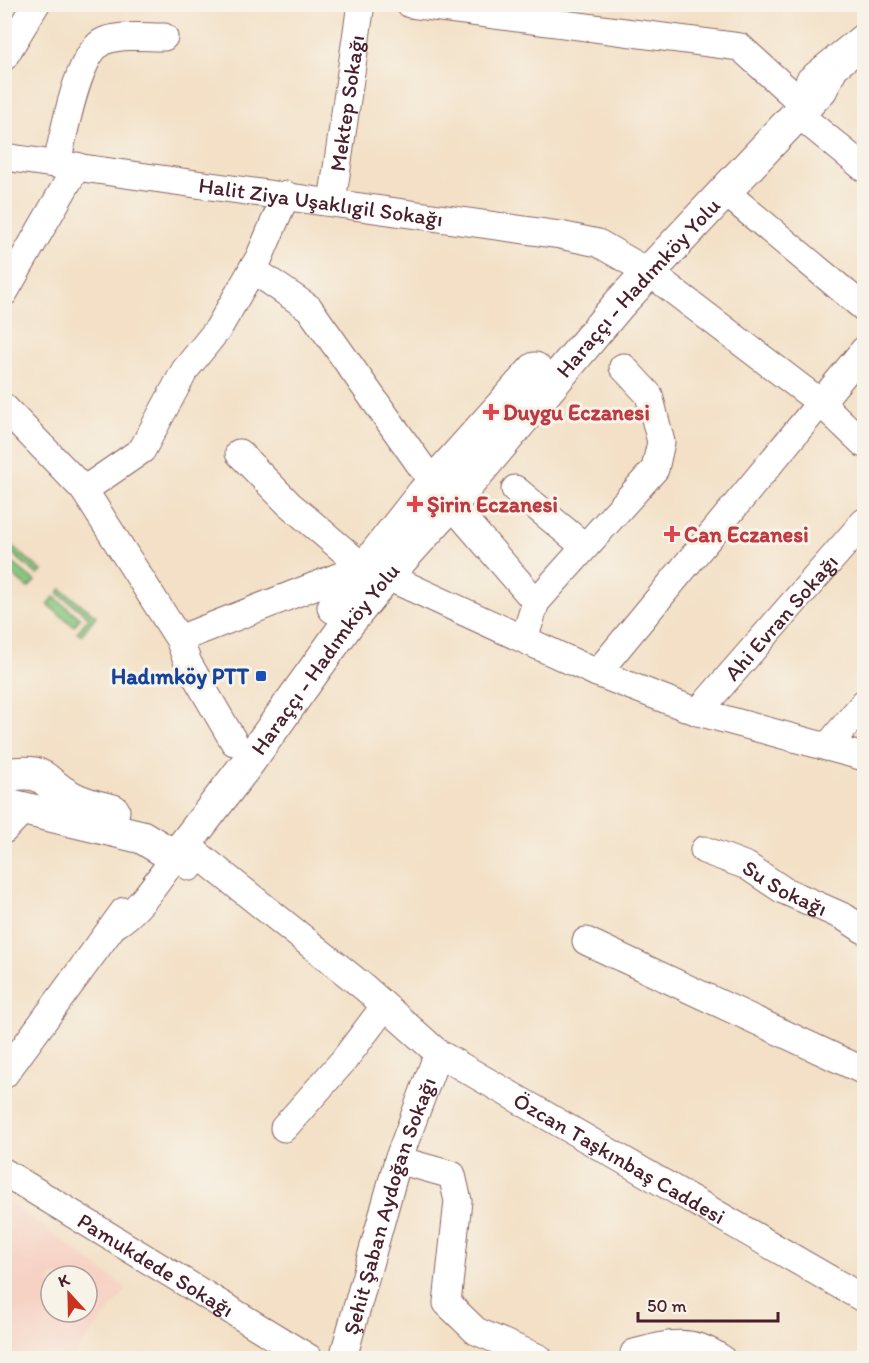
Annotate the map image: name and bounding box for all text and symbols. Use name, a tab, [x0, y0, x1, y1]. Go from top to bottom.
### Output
street label: Mektep Sokağı	[324, 33, 370, 173]
street label: Halit Ziya Uşaklıgil Sokağı	[197, 171, 445, 232]
street label: Haraççı - Hadımköy Yolu	[550, 192, 726, 383]
place label: Duygu Eczanesi	[503, 399, 650, 426]
marker: Duygu Eczanesi	[484, 405, 498, 419]
place label: Şirin Eczanesi	[427, 491, 558, 518]
marker: Şirin Eczanesi	[408, 497, 422, 511]
place label: Can Eczanesi	[684, 521, 809, 548]
marker: Can Eczanesi	[665, 527, 679, 541]
street label: Ahi Evran Sokağı	[719, 549, 844, 686]
street label: Haraççı - Hadımköy Yolu	[245, 557, 405, 760]
place label: Hadımköy PTT	[111, 663, 250, 690]
marker: Hadımköy PTT	[254, 669, 268, 683]
street label: Su Sokağı	[737, 854, 831, 922]
street label: Şehit Şaban Aydoğan Sokağı	[337, 1073, 442, 1338]
street label: Özcan Taşkınbaş Caddesi	[509, 1087, 730, 1230]
street label: Pamukdede Sokağı	[73, 1207, 239, 1323]
north arrow	[39, 1264, 99, 1324]
text: K	[55, 1270, 73, 1291]
scale bar	[638, 1285, 778, 1323]
text: 50 m	[647, 1295, 687, 1317]

